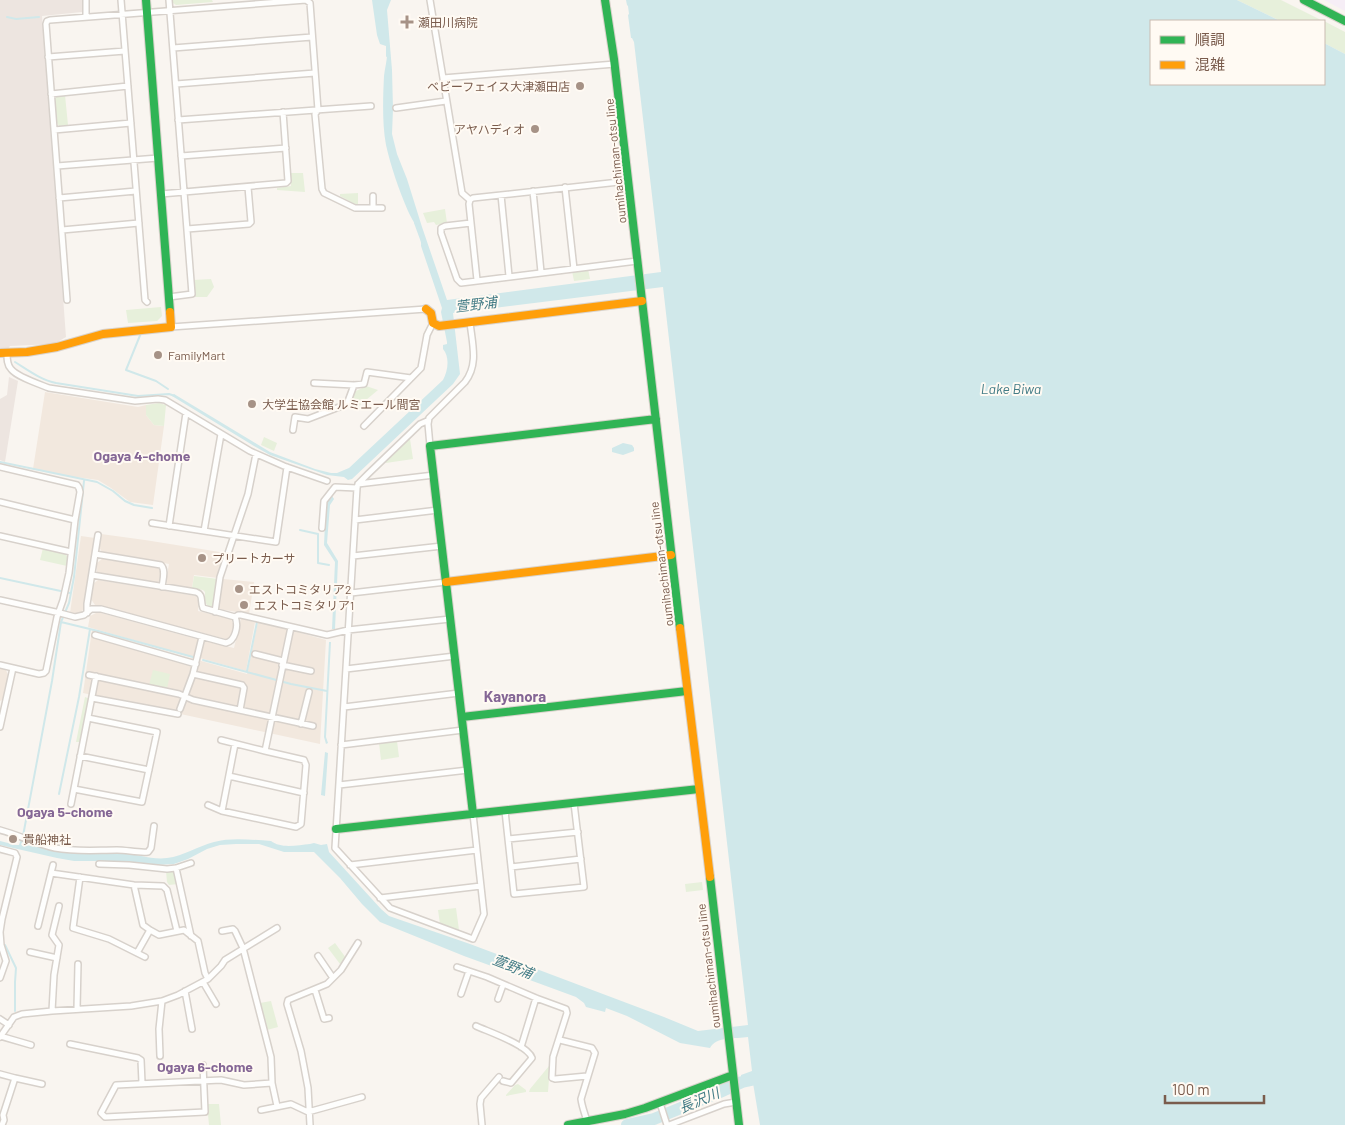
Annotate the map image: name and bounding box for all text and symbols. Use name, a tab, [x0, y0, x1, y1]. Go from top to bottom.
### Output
marker: 瀬田川病院	[400, 15, 414, 29]
place label: 瀬田川病院	[418, 15, 478, 29]
legend	[1150, 20, 1325, 85]
text: 順調	[1195, 30, 1225, 48]
text: 混雑	[1195, 55, 1225, 73]
place label: ベビーフェイス大津瀬田店	[427, 79, 570, 93]
marker: ベビーフェイス大津瀬田店	[574, 80, 586, 92]
street label: oumihachiman-otsu line	[601, 98, 629, 224]
place label: アヤハディオ	[454, 122, 525, 136]
marker: アヤハディオ	[529, 123, 541, 135]
water label: 萱野浦	[454, 293, 500, 315]
place label: FamilyMart	[168, 348, 225, 362]
marker: FamilyMart	[152, 349, 164, 361]
water label: Lake Biwa	[981, 380, 1041, 397]
place label: 大学生協会館 ルミエール間宮	[262, 397, 420, 411]
marker: 大学生協会館 ルミエール間宮	[246, 398, 258, 410]
district label: Ogaya 4-chome	[94, 447, 191, 464]
street label: oumihachiman-otsu line	[646, 501, 676, 627]
place label: プリートカーサ	[212, 551, 296, 565]
marker: プリートカーサ	[196, 552, 208, 564]
place label: エストコミタリア2	[249, 582, 351, 596]
marker: エストコミタリア2	[233, 583, 245, 595]
place label: エストコミタリア1	[254, 598, 354, 612]
marker: エストコミタリア1	[238, 599, 250, 611]
district label: Kayanora	[484, 687, 546, 705]
district label: Ogaya 5-chome	[17, 803, 113, 820]
place label: 貴船神社	[23, 832, 71, 846]
marker: 貴船神社	[7, 833, 19, 845]
street label: oumihachiman-otsu line	[693, 903, 723, 1029]
water label: 萱野浦	[490, 951, 538, 982]
district label: Ogaya 6-chome	[157, 1058, 253, 1075]
scale bar	[1165, 1072, 1264, 1104]
text: 100 m	[1172, 1080, 1210, 1098]
water label: 長沢川	[676, 1083, 723, 1116]

